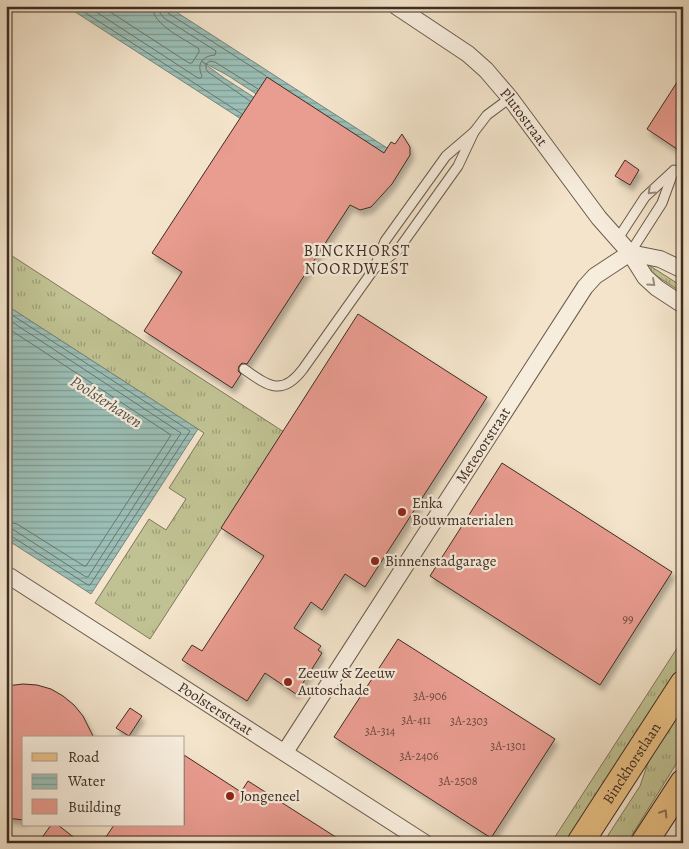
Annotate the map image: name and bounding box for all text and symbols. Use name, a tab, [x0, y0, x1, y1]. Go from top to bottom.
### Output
street label: Plutostraat	[496, 84, 552, 150]
one-way arrow	[648, 185, 657, 194]
district label: BINCKHORST NOORDWEST	[303, 240, 411, 280]
one-way arrow	[647, 277, 656, 286]
water label: Poolsterhaven	[66, 371, 146, 433]
street label: Meteoorstraat	[451, 403, 515, 487]
place label: Enka Bouwmaterialen	[412, 493, 514, 530]
marker: Enka Bouwmaterialen	[396, 506, 408, 518]
place label: Binnenstadgarage	[385, 551, 497, 571]
marker: Binnenstadgarage	[369, 555, 381, 567]
house number: 99	[623, 611, 633, 627]
place label: Zeeuw & Zeeuw Autoschade	[297, 663, 396, 700]
marker: Zeeuw & Zeeuw Autoschade	[282, 676, 294, 688]
street label: Poolsterstraat	[174, 677, 257, 740]
house number: 3A-906	[413, 688, 447, 704]
house number: 3A-411	[401, 712, 431, 728]
house number: 3A-2303	[450, 713, 488, 729]
street label: Binckhorstlaan	[598, 719, 665, 808]
house number: 3A-314	[365, 723, 396, 739]
legend	[22, 736, 185, 826]
house number: 3A-1301	[490, 738, 526, 754]
text: Road	[68, 747, 100, 767]
house number: 3A-2406	[399, 748, 439, 764]
text: Water	[67, 771, 105, 791]
house number: 3A-2508	[438, 773, 478, 789]
place label: Jongeneel	[240, 786, 300, 806]
marker: Jongeneel	[224, 790, 236, 802]
text: Building	[68, 797, 121, 817]
one-way arrow	[657, 809, 667, 818]

